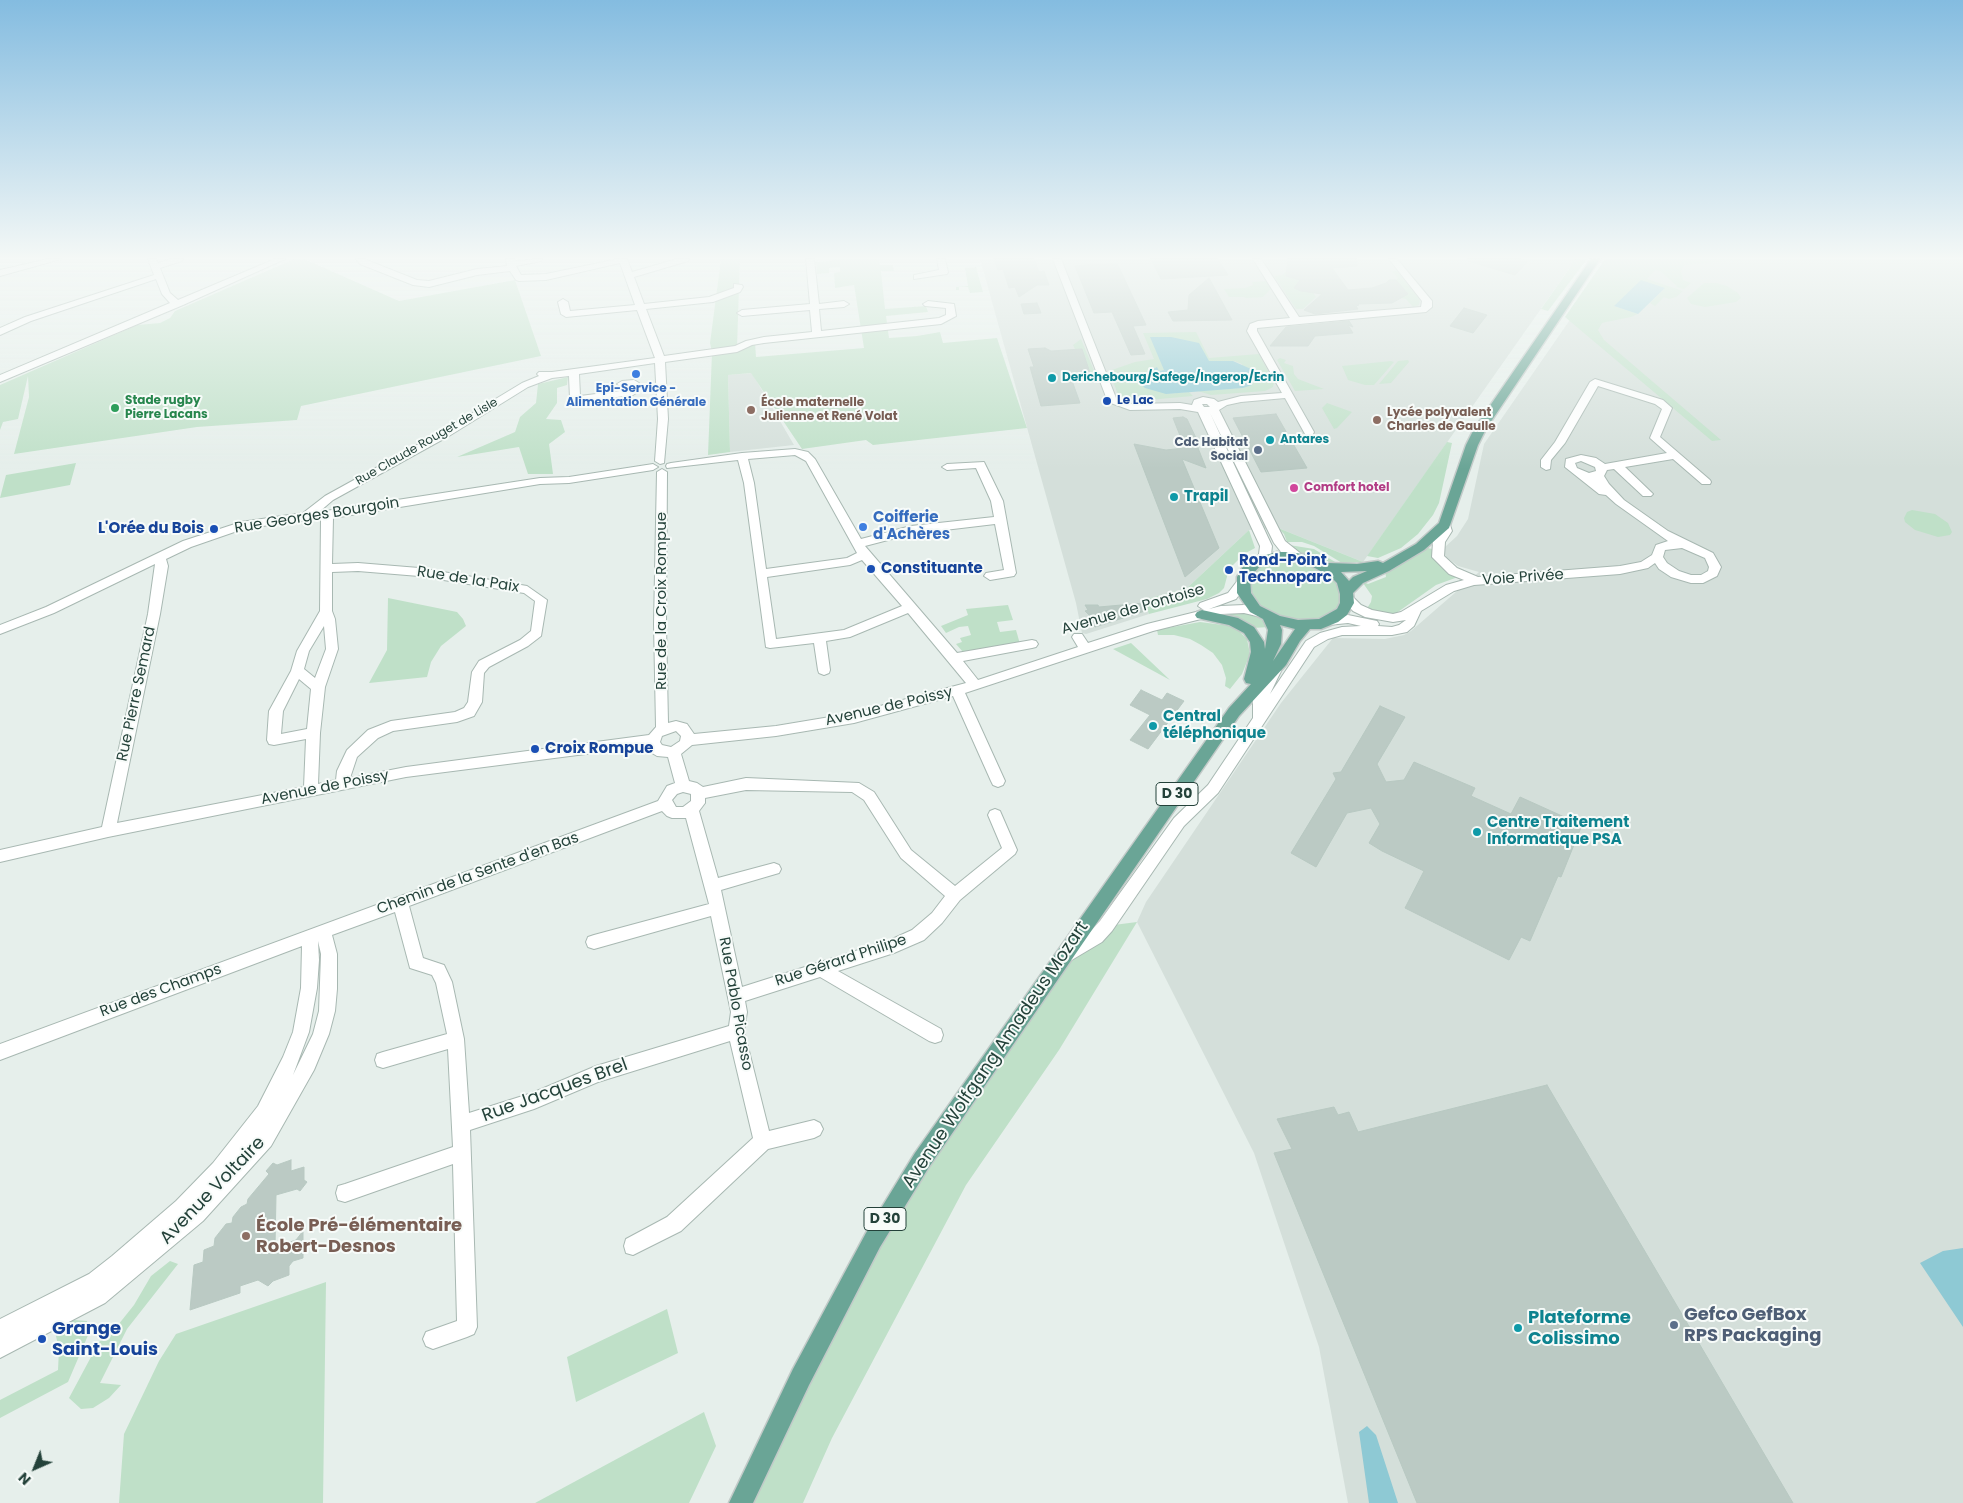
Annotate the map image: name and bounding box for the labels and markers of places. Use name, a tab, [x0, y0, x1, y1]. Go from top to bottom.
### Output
marker: Epi-Service - Alimentation Générale	[630, 368, 642, 380]
place label: Derichebourg/Safege/Ingerop/Ecrin	[1062, 371, 1284, 385]
marker: Derichebourg/Safege/Ingerop/Ecrin	[1046, 372, 1058, 384]
place label: Epi-Service - Alimentation Générale	[566, 382, 706, 410]
place label: Stade rugby Pierre Lacans	[125, 394, 208, 422]
place label: Le Lac	[1117, 394, 1154, 408]
marker: Le Lac	[1101, 395, 1113, 407]
place label: École maternelle Julienne et René Volat	[761, 396, 898, 424]
marker: Stade rugby Pierre Lacans	[109, 402, 121, 414]
marker: École maternelle Julienne et René Volat	[745, 404, 757, 416]
place label: Lycée polyvalent Charles de Gaulle	[1387, 406, 1496, 434]
marker: Lycée polyvalent Charles de Gaulle	[1371, 414, 1383, 426]
place label: Antares	[1280, 433, 1329, 447]
marker: Antares	[1264, 434, 1276, 446]
place label: Cdc Habitat Social	[1174, 436, 1248, 464]
marker: Cdc Habitat Social	[1252, 444, 1264, 456]
place label: Comfort hotel	[1304, 481, 1390, 495]
marker: Comfort hotel	[1288, 482, 1300, 494]
place label: Trapil	[1184, 488, 1229, 506]
marker: Trapil	[1168, 491, 1180, 503]
place label: Coifferie d'Achères	[873, 509, 950, 544]
place label: L'Orée du Bois	[98, 520, 204, 538]
marker: Coifferie d'Achères	[857, 521, 869, 533]
marker: L'Orée du Bois	[208, 523, 220, 535]
place label: Rond-Point Technoparc	[1239, 552, 1332, 587]
place label: Constituante	[881, 560, 983, 578]
marker: Constituante	[865, 563, 877, 575]
marker: Rond-Point Technoparc	[1223, 564, 1235, 576]
place label: Central téléphonique	[1163, 708, 1266, 743]
marker: Central téléphonique	[1147, 720, 1159, 732]
place label: Croix Rompue	[545, 740, 654, 758]
marker: Croix Rompue	[529, 743, 541, 755]
place label: Centre Traitement Informatique PSA	[1487, 814, 1629, 849]
marker: Centre Traitement Informatique PSA	[1471, 826, 1483, 838]
place label: École Pré-élémentaire Robert-Desnos	[256, 1215, 462, 1258]
marker: École Pré-élémentaire Robert-Desnos	[240, 1230, 252, 1242]
place label: Gefco GefBox RPS Packaging	[1684, 1304, 1821, 1346]
place label: Plateforme Colissimo	[1528, 1307, 1631, 1350]
place label: Grange Saint-Louis	[52, 1318, 158, 1360]
marker: Gefco GefBox RPS Packaging	[1668, 1319, 1680, 1331]
marker: Plateforme Colissimo	[1512, 1322, 1524, 1334]
marker: Grange Saint-Louis	[36, 1333, 48, 1345]

